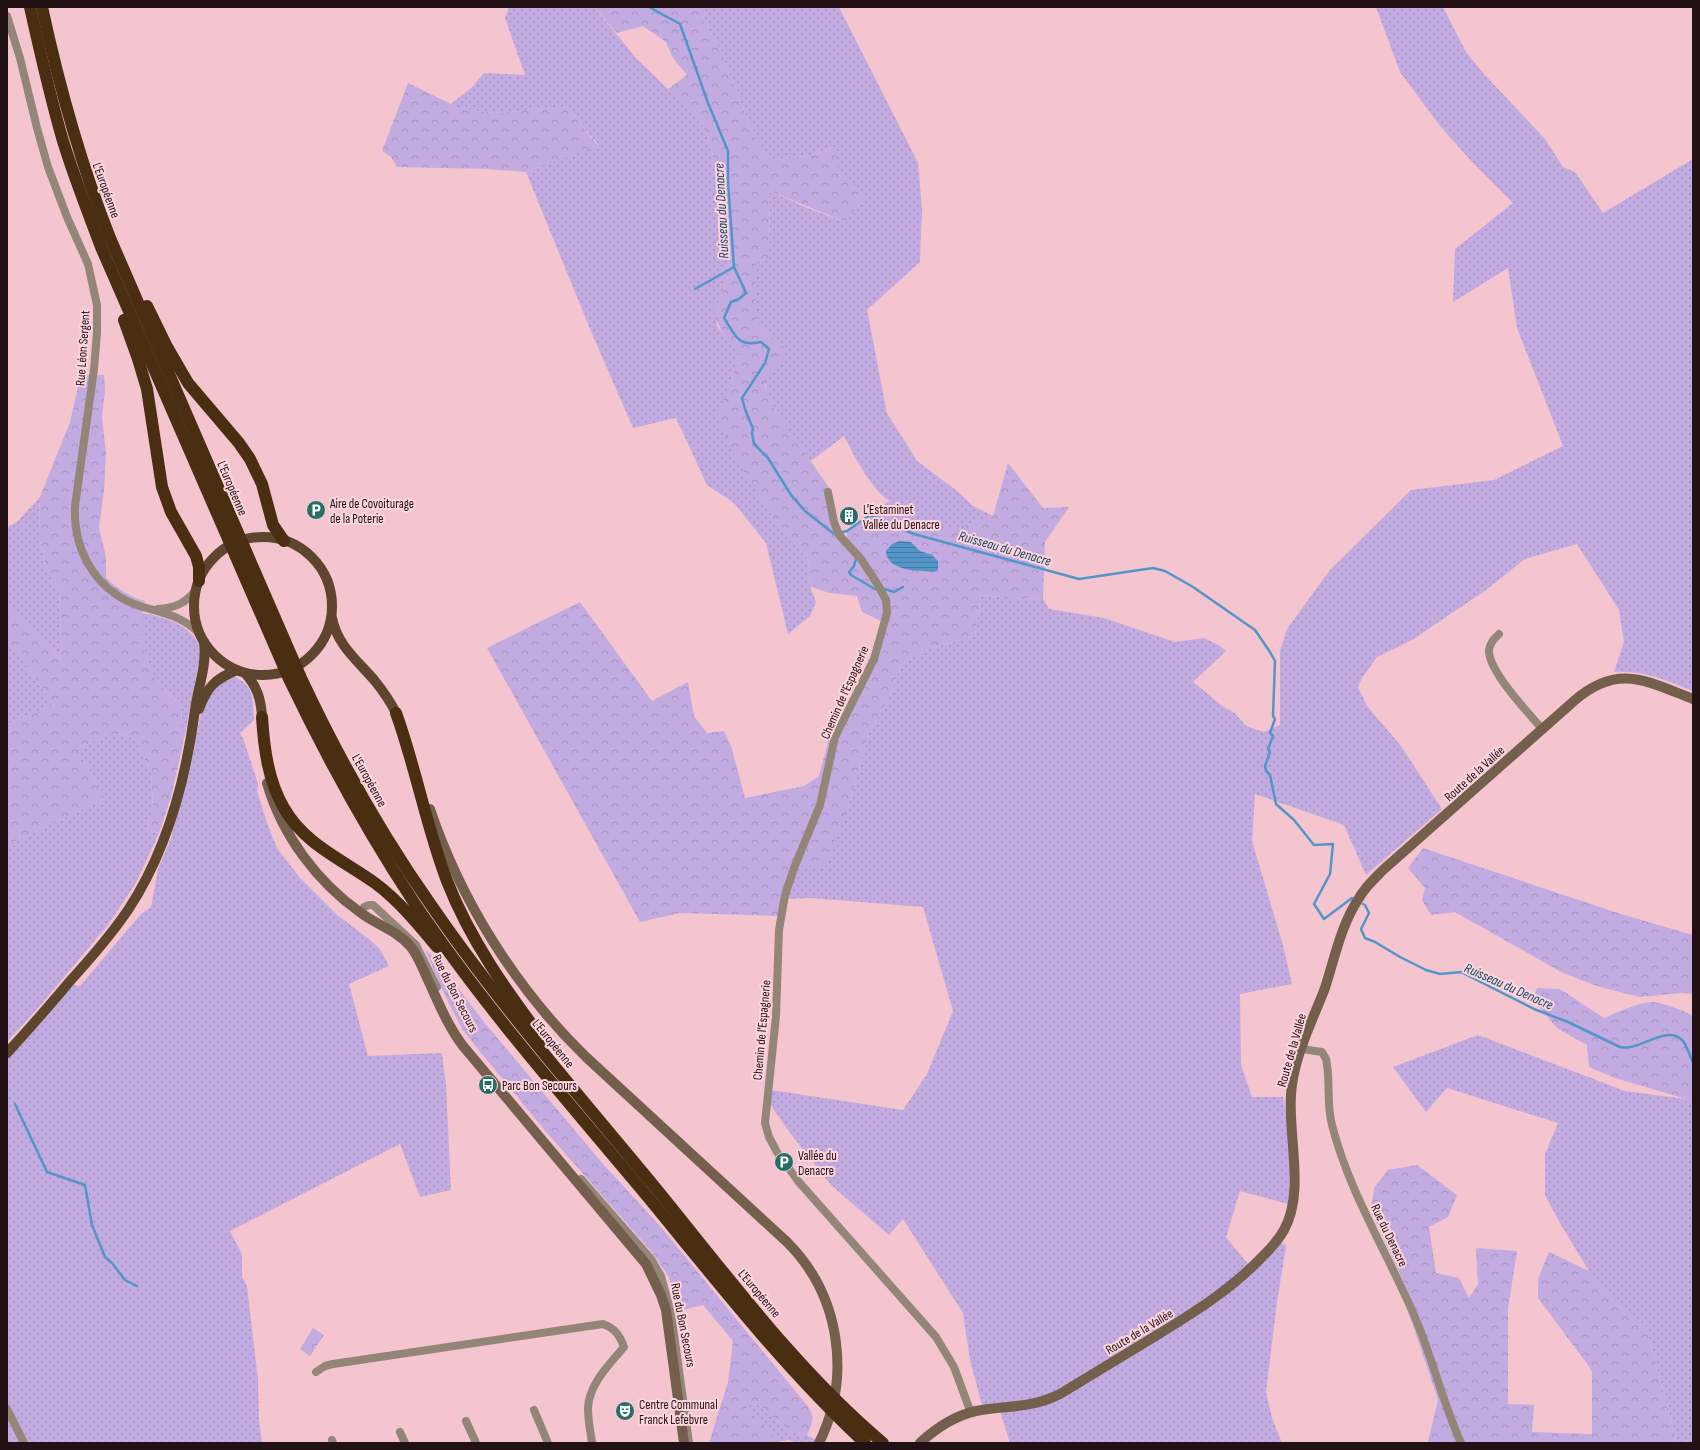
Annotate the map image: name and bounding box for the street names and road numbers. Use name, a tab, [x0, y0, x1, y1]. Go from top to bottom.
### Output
street label: L'Européenne	[89, 160, 123, 220]
street label: Rue Léon Sergent	[72, 310, 94, 386]
street label: L'Européenne	[213, 459, 251, 518]
street label: Chemin de l'Espagnerie	[817, 643, 873, 742]
street label: Route de la Vallée	[1441, 742, 1508, 805]
street label: L'Européenne	[348, 751, 390, 810]
street label: Rue du Bon Secours	[429, 952, 482, 1035]
street label: Chemin de l'Espagnerie	[750, 979, 774, 1081]
street label: Route de la Vallée	[1274, 1012, 1310, 1089]
street label: L'Européenne	[529, 1016, 578, 1071]
street label: Rue du Denacre	[1367, 1201, 1411, 1269]
street label: L'Européenne	[734, 1266, 784, 1321]
street label: Rue du Bon Secours	[667, 1282, 699, 1369]
street label: Route de la Vallée	[1103, 1305, 1176, 1358]

